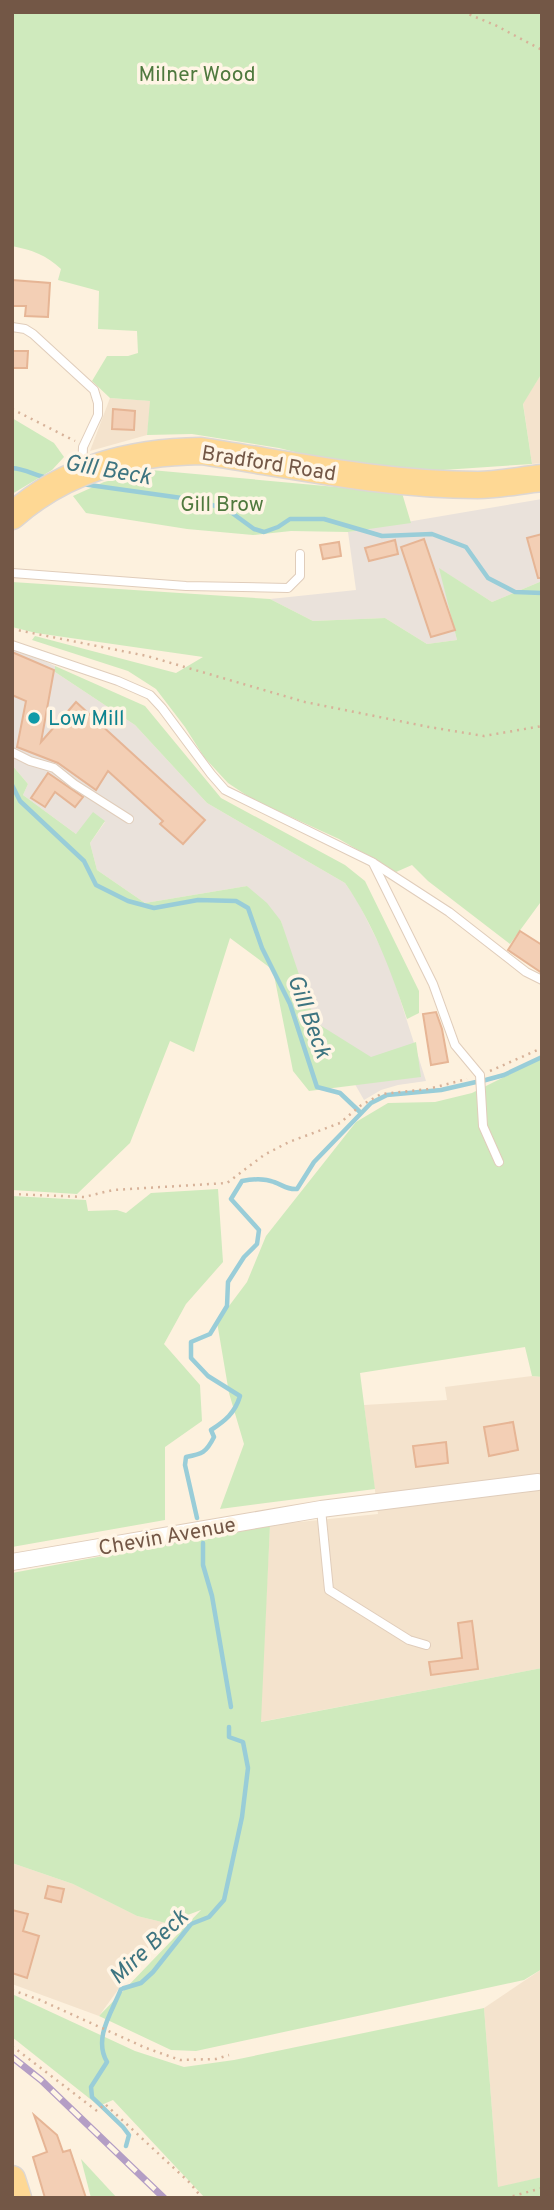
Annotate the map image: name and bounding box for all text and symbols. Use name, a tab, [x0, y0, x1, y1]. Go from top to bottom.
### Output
park label: Milner Wood	[138, 62, 256, 89]
street label: Bradford Road	[200, 441, 338, 488]
water label: Gill Beck	[62, 450, 153, 493]
park label: Gill Brow	[180, 492, 264, 519]
place label: Low Mill	[48, 706, 124, 733]
marker: Low Mill	[26, 710, 42, 726]
water label: Gill Beck	[279, 971, 336, 1063]
street label: Chevin Avenue	[97, 1512, 238, 1563]
water label: Mire Beck	[104, 1904, 196, 1992]

